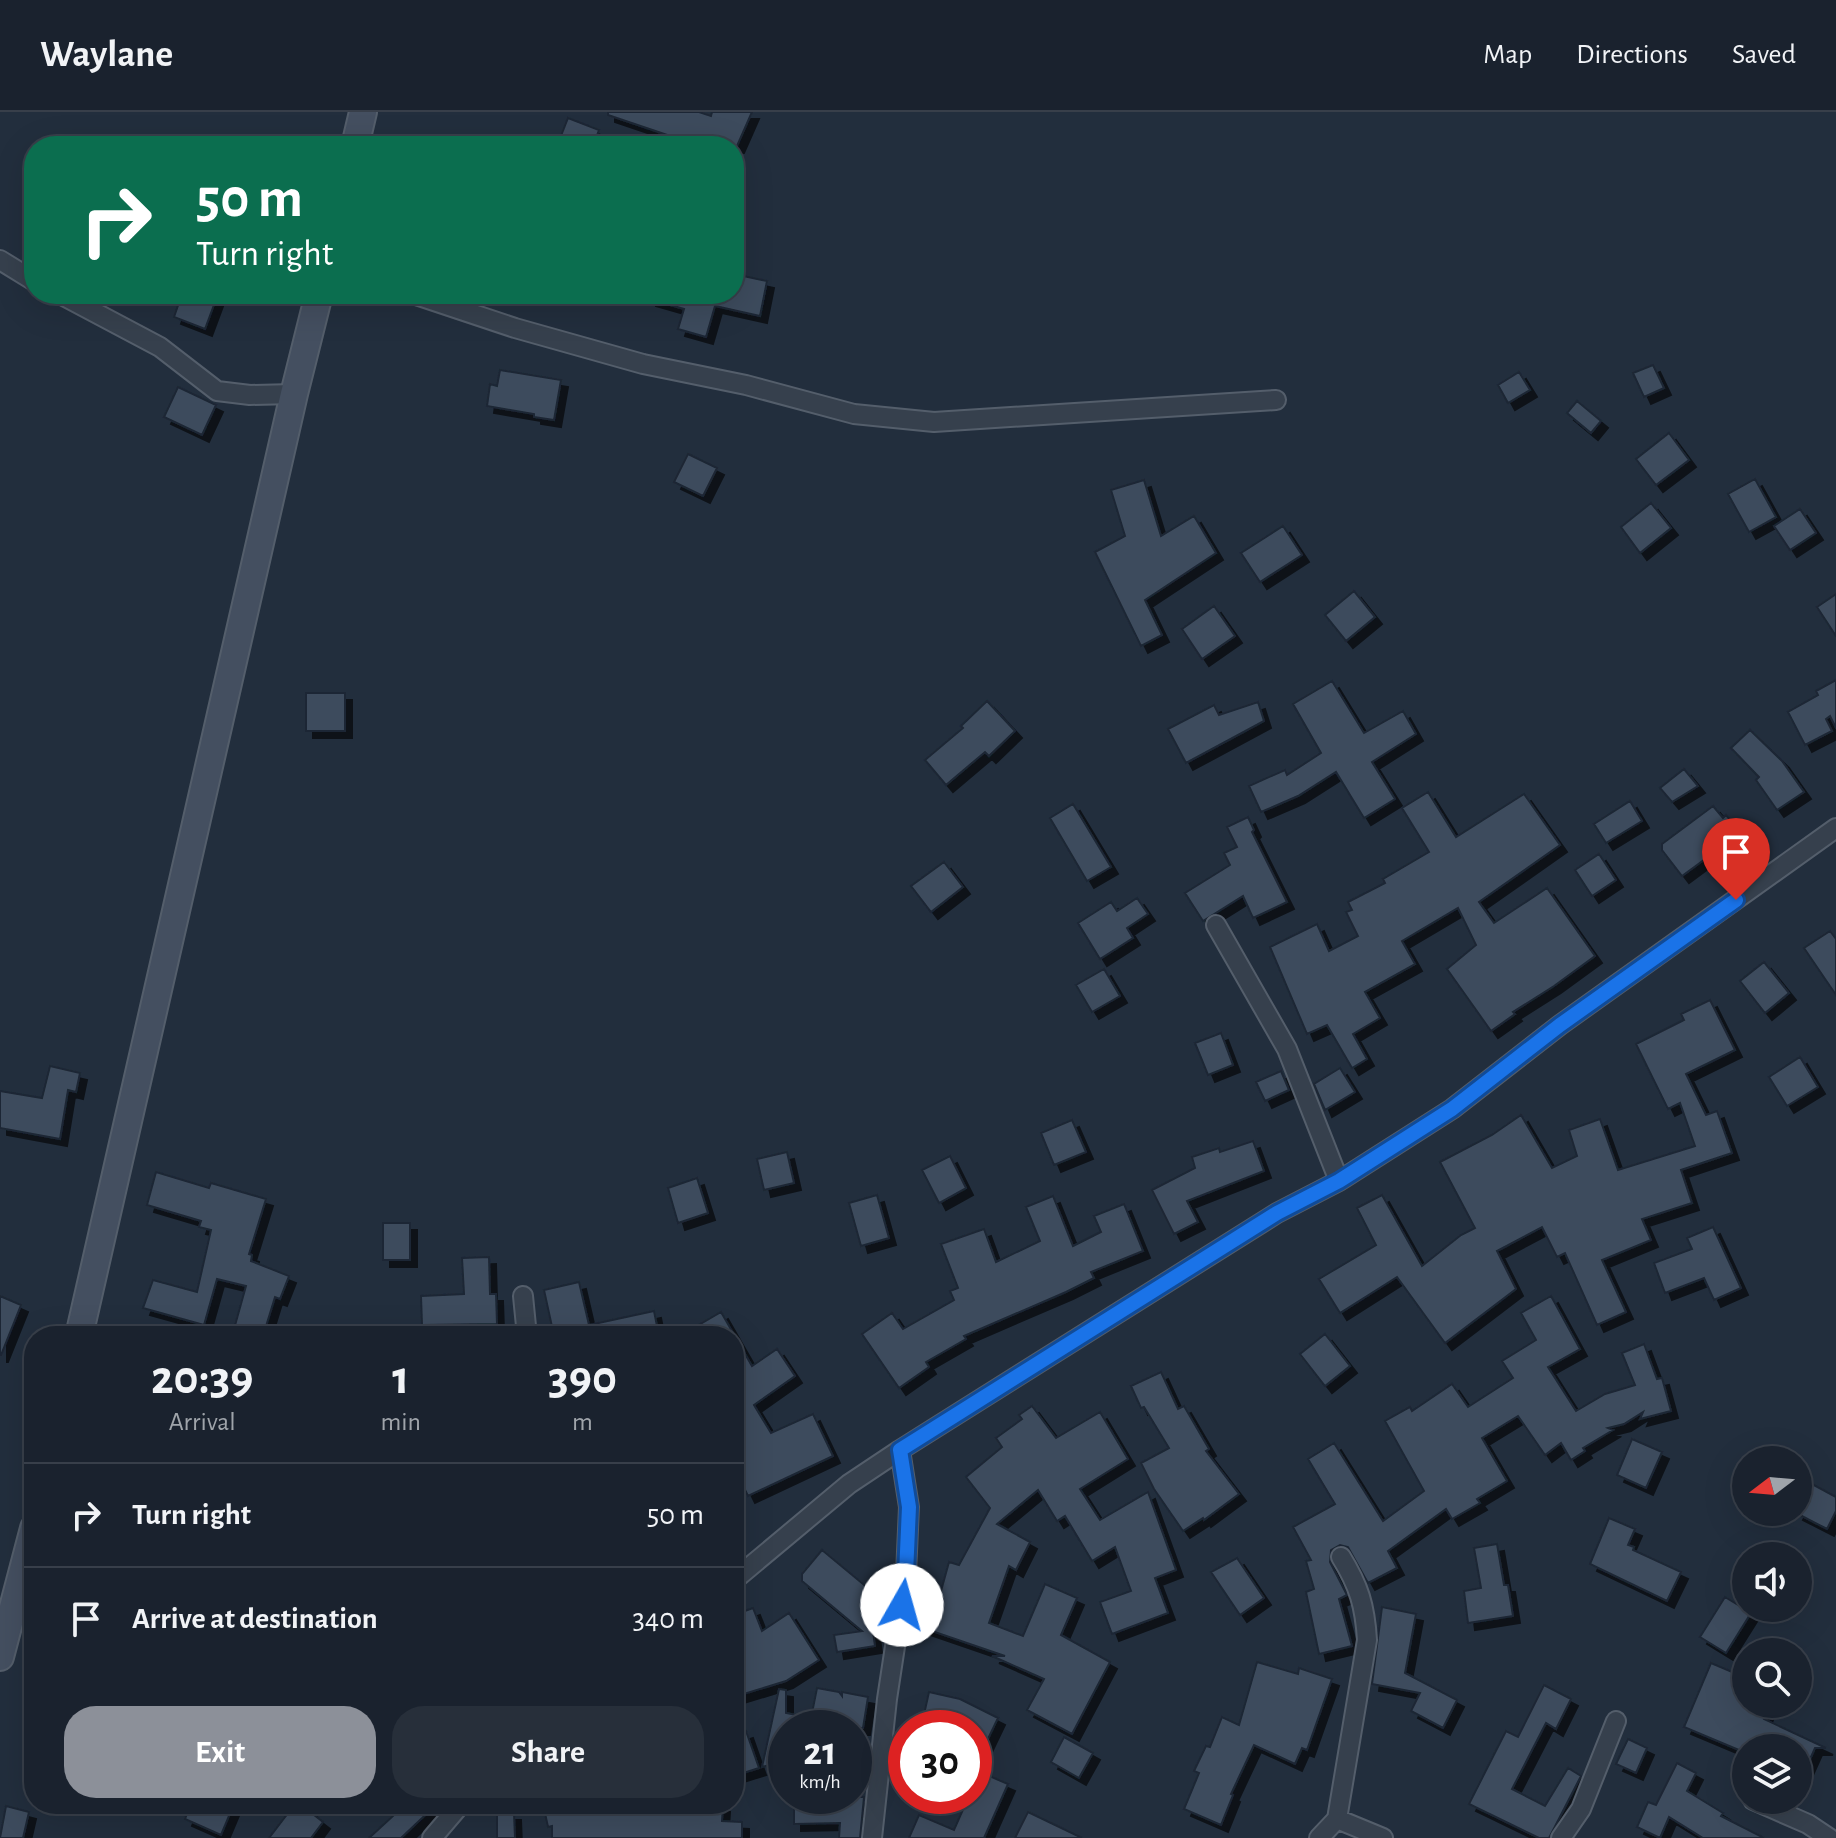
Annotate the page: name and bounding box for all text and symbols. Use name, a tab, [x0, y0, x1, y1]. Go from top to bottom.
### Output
text: Waylane	[40, 36, 173, 74]
text: Map	[1483, 41, 1532, 69]
text: Directions	[1576, 41, 1688, 69]
text: Saved	[1732, 41, 1796, 69]
icon: right	[64, 168, 168, 272]
text: 50 m	[196, 171, 303, 227]
text: Turn right	[196, 236, 333, 272]
pin	[1702, 818, 1770, 900]
icon: arrive	[1714, 830, 1758, 874]
text: 20:39	[151, 1355, 254, 1403]
text: 1	[392, 1355, 409, 1403]
text: 390	[548, 1355, 617, 1403]
text: Arrival	[169, 1409, 236, 1435]
text: min	[381, 1409, 421, 1435]
text: m	[572, 1409, 593, 1435]
north arrow	[1732, 1446, 1812, 1526]
map controls	[1732, 1446, 1812, 1814]
icon: right	[64, 1493, 108, 1537]
text: Turn right	[132, 1500, 251, 1530]
text: 50 m	[647, 1500, 704, 1530]
button: sound	[1732, 1542, 1812, 1622]
position arrow	[860, 1563, 944, 1647]
icon: arrive	[64, 1597, 108, 1641]
text: Arrive at destination	[132, 1604, 378, 1634]
text: 340 m	[632, 1604, 704, 1634]
button: search	[1732, 1638, 1812, 1718]
button: Exit	[64, 1706, 376, 1798]
button: Share	[392, 1706, 704, 1798]
speed limit sign: 30	[888, 1710, 992, 1814]
text: 21	[803, 1732, 837, 1772]
button: layers	[1732, 1734, 1812, 1814]
text: km/h	[799, 1772, 841, 1792]

